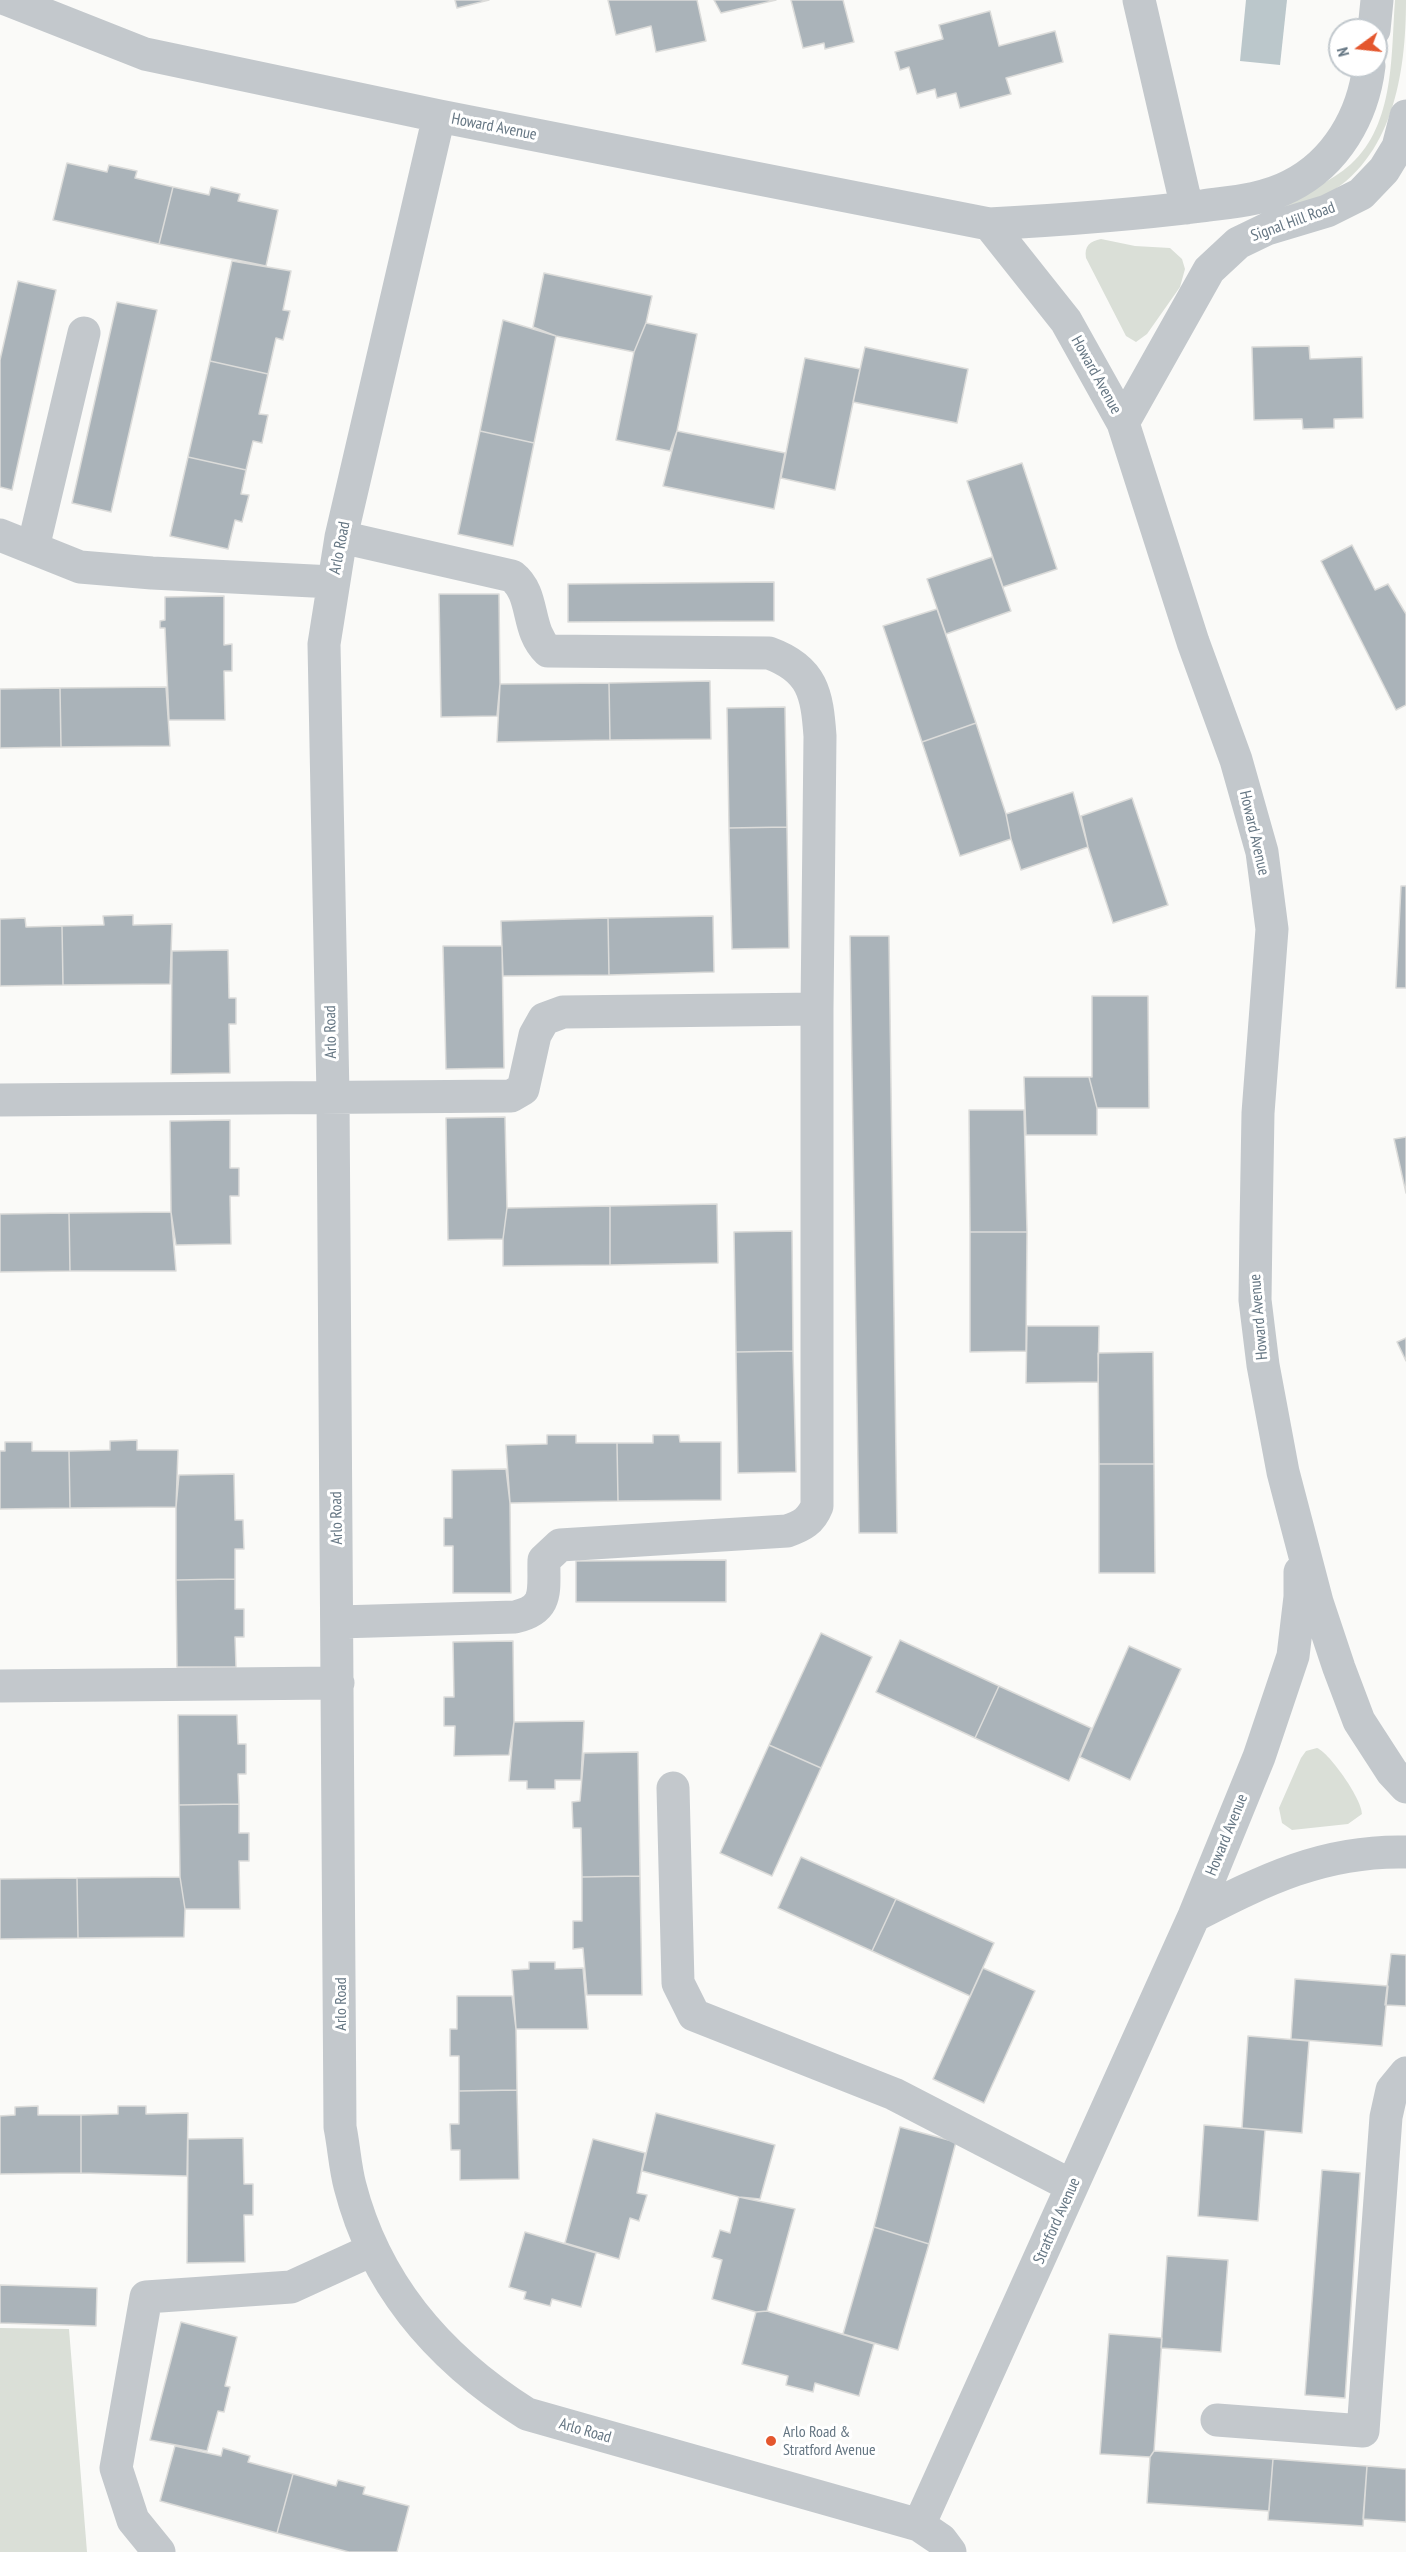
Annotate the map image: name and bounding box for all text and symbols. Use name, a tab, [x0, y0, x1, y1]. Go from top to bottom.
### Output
north arrow	[1328, 18, 1388, 78]
text: N	[1332, 45, 1353, 59]
street label: Howard Avenue	[450, 109, 538, 145]
street label: Signal Hill Road	[1248, 198, 1338, 246]
street label: Howard Avenue	[1067, 333, 1125, 417]
street label: Arlo Road	[325, 520, 355, 576]
street label: Howard Avenue	[1235, 789, 1273, 877]
street label: Arlo Road	[321, 1005, 341, 1059]
street label: Howard Avenue	[1246, 1273, 1272, 1361]
street label: Arlo Road	[327, 1491, 347, 1545]
street label: Howard Avenue	[1202, 1791, 1252, 1879]
street label: Arlo Road	[331, 1977, 351, 2031]
street label: Stratford Avenue	[1029, 2175, 1085, 2267]
street label: Arlo Road	[557, 2414, 613, 2448]
place label: Arlo Road & Stratford Avenue	[783, 2422, 875, 2460]
marker: Arlo Road & Stratford Avenue	[764, 2434, 778, 2448]

